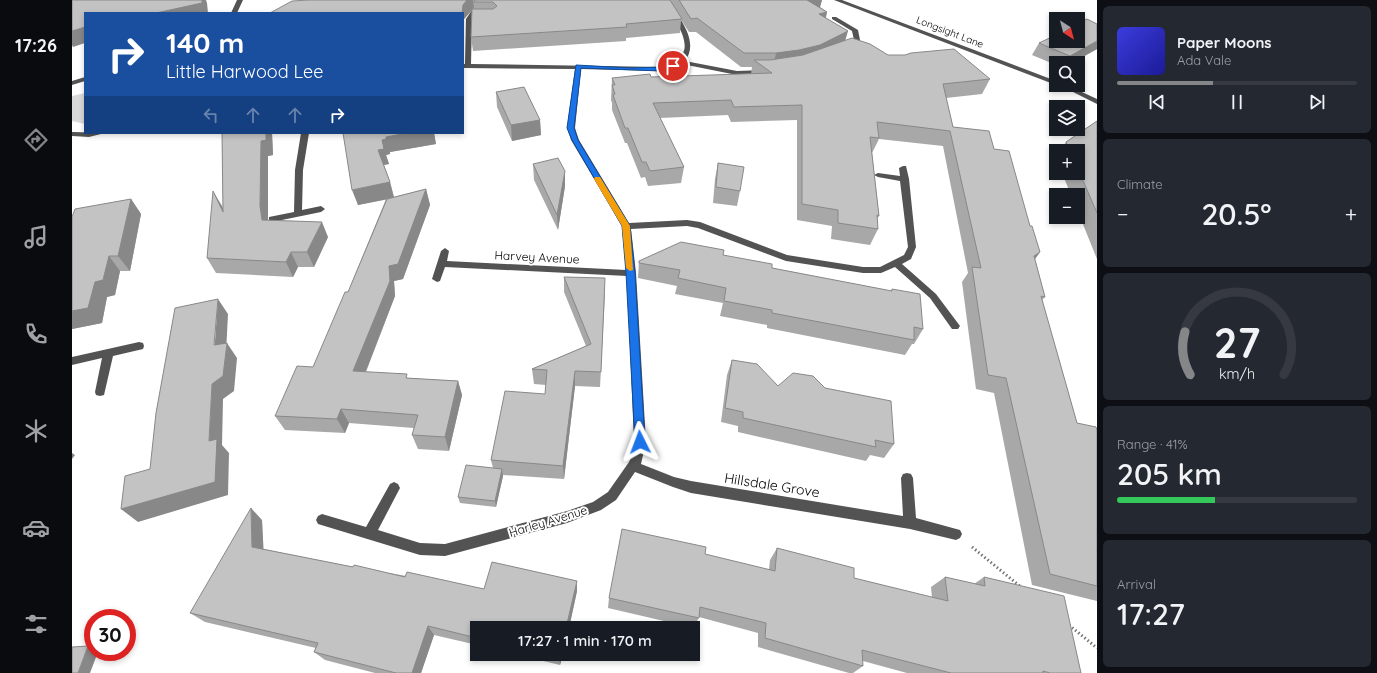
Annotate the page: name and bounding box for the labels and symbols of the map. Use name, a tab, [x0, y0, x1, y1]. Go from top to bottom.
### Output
north arrow	[1049, 12, 1085, 48]
street label: Longsight Lane	[915, 13, 986, 51]
pin	[656, 49, 690, 83]
street label: Harvey Avenue	[494, 247, 580, 267]
position arrow	[619, 421, 661, 463]
street label: Hillsdale Grove	[723, 469, 821, 501]
street label: Harley Avenue	[507, 502, 589, 540]
speed limit sign: 30	[84, 609, 136, 661]

